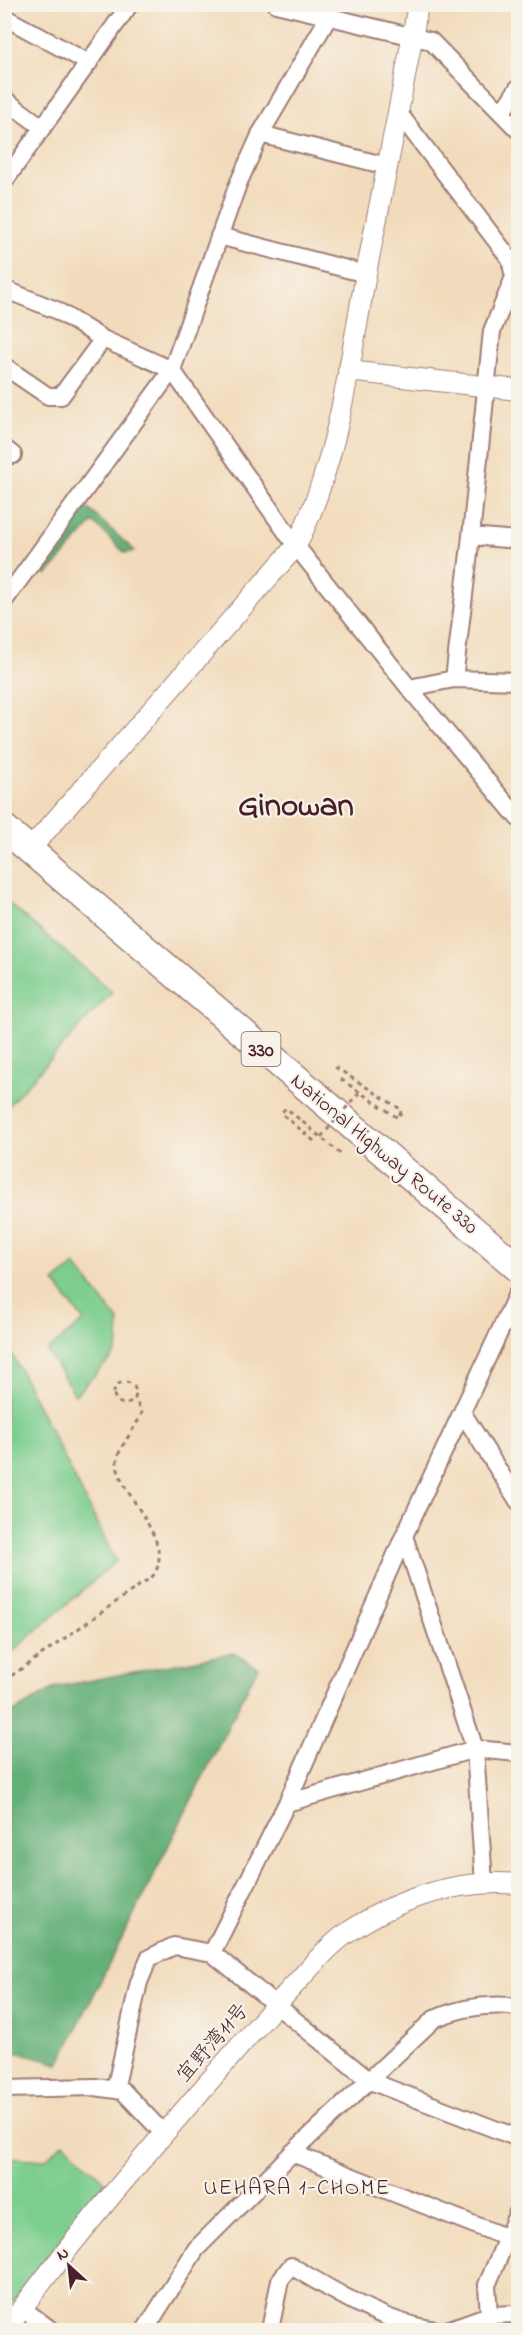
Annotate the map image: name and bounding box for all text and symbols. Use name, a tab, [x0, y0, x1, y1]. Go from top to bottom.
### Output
district label: Ginowan	[238, 783, 354, 831]
road number: 330	[242, 1032, 280, 1066]
street label: National Highway Route 330	[282, 1067, 484, 1244]
street label: 宜野湾11号	[170, 1997, 257, 2090]
district label: UEHARA 1-CHOME	[203, 2173, 391, 2205]
north arrow	[39, 2236, 99, 2296]
text: N	[53, 2241, 74, 2268]

